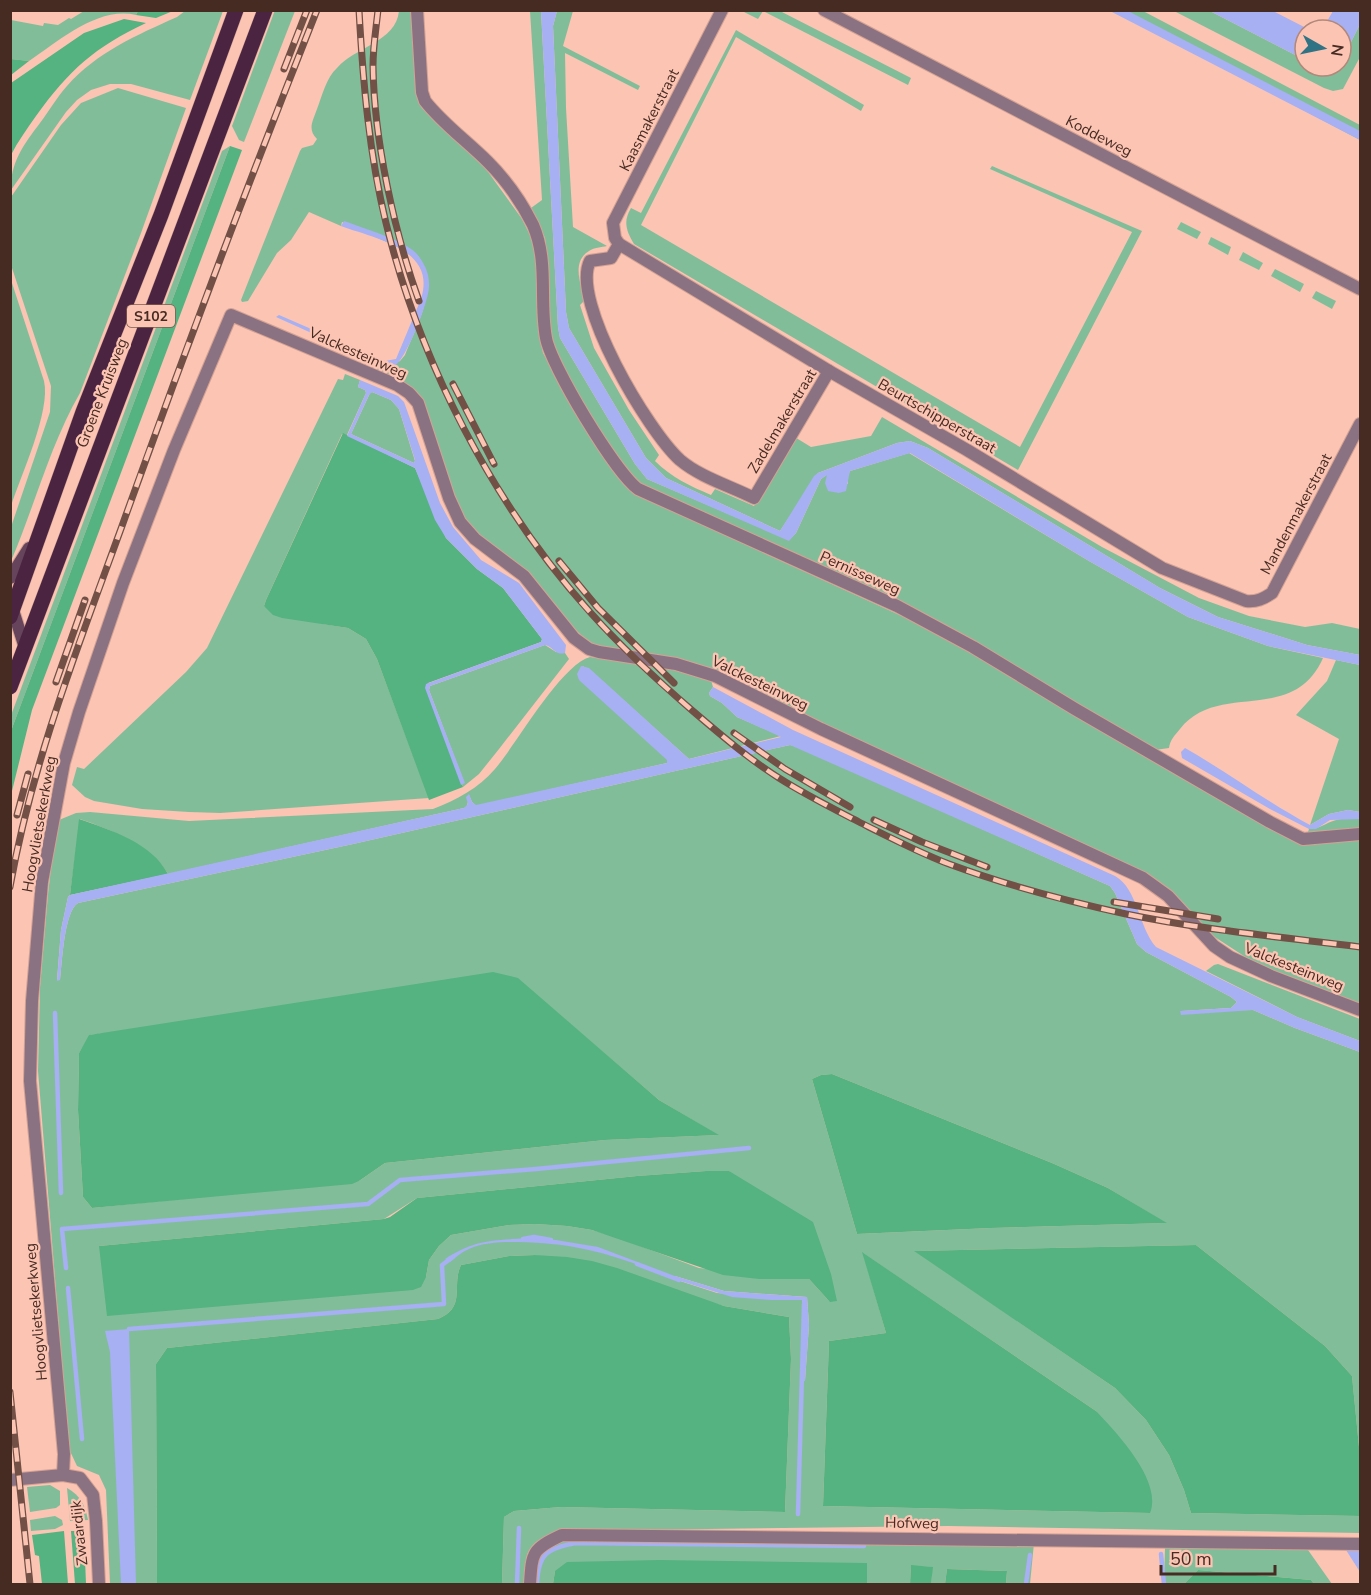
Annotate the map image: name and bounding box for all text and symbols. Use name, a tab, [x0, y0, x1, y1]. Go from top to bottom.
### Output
north arrow	[1293, 18, 1353, 78]
text: N	[1325, 43, 1349, 58]
street label: Kaasmakerstraat	[615, 65, 684, 175]
street label: Koddeweg	[1062, 111, 1136, 161]
road number: S102	[127, 305, 175, 327]
street label: Valckesteinweg	[305, 322, 410, 384]
street label: Groene Kruisweg	[72, 335, 132, 451]
street label: Zadelmakerstraat	[743, 365, 821, 477]
street label: Beurtschipperstraat	[874, 374, 1000, 458]
street label: Mandenmakerstraat	[1256, 449, 1337, 578]
street label: Pernisseweg	[817, 546, 903, 600]
street label: Valckesteinweg	[707, 650, 812, 715]
street label: Hoogvlietsekerkweg	[17, 754, 61, 894]
street label: Valckesteinweg	[1240, 938, 1347, 996]
street label: Hoogvlietsekerkweg	[20, 1242, 52, 1382]
street label: Zwaardijk	[66, 1499, 92, 1567]
street label: Hofweg	[885, 1513, 939, 1533]
scale bar	[1161, 1538, 1275, 1576]
text: 50 m	[1170, 1547, 1212, 1571]

